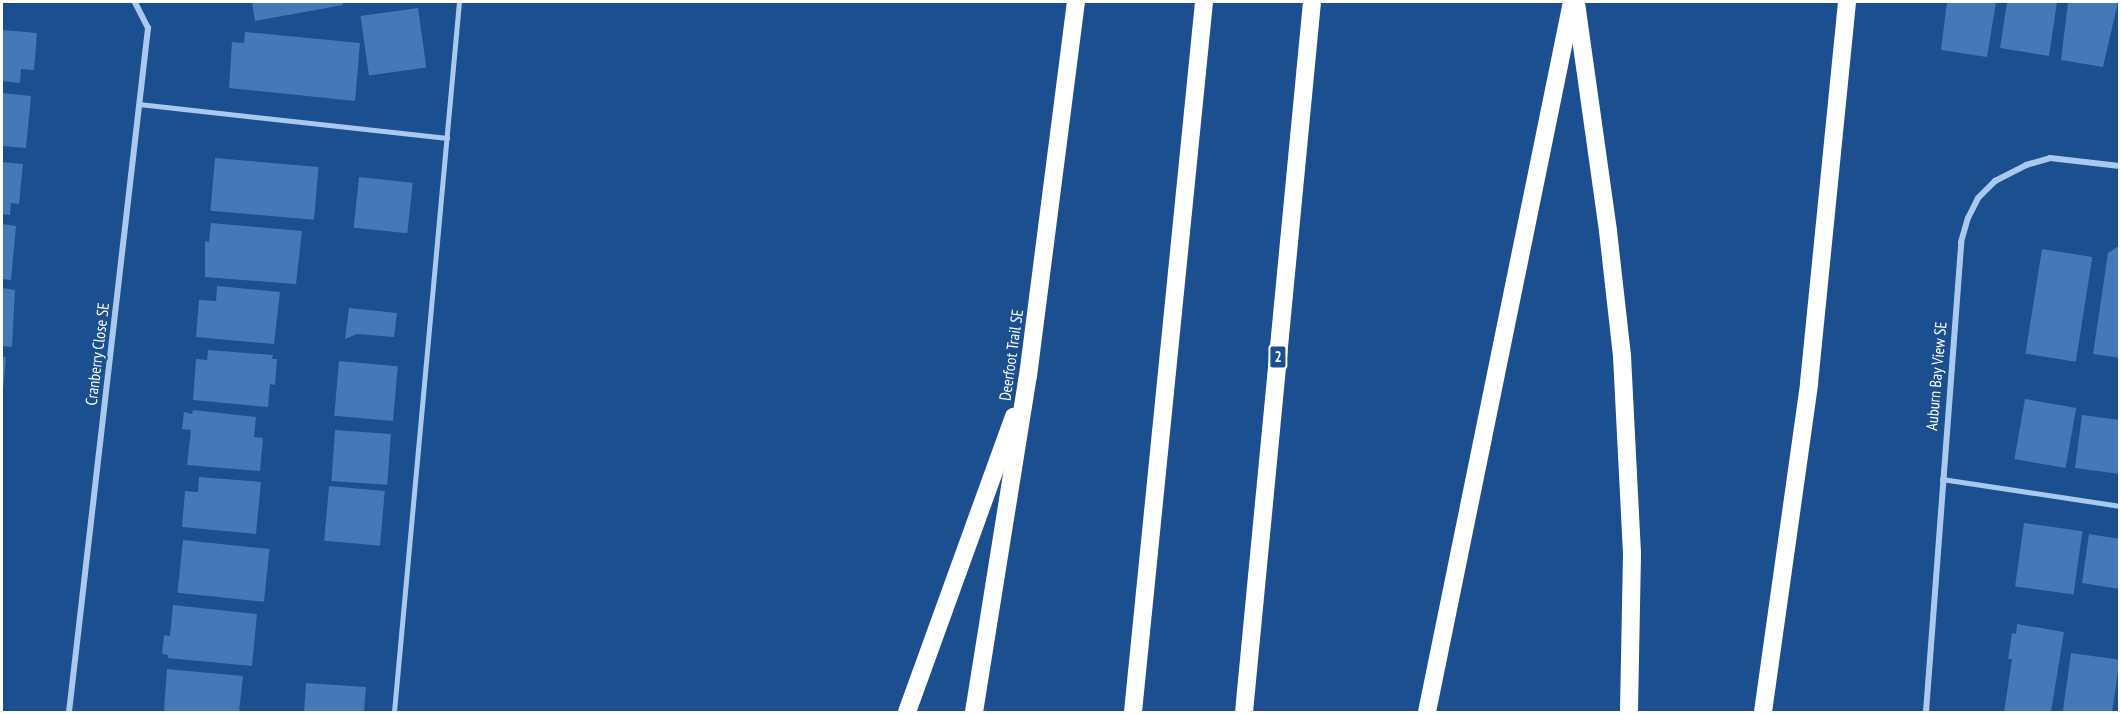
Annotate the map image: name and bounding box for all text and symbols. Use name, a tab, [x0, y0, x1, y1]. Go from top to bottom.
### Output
street label: Cranberry Close SE	[81, 301, 113, 407]
street label: Deerfoot Trail SE	[995, 308, 1027, 402]
street label: Auburn Bay View SE	[1922, 320, 1950, 432]
road number: 2	[1268, 345, 1288, 369]

